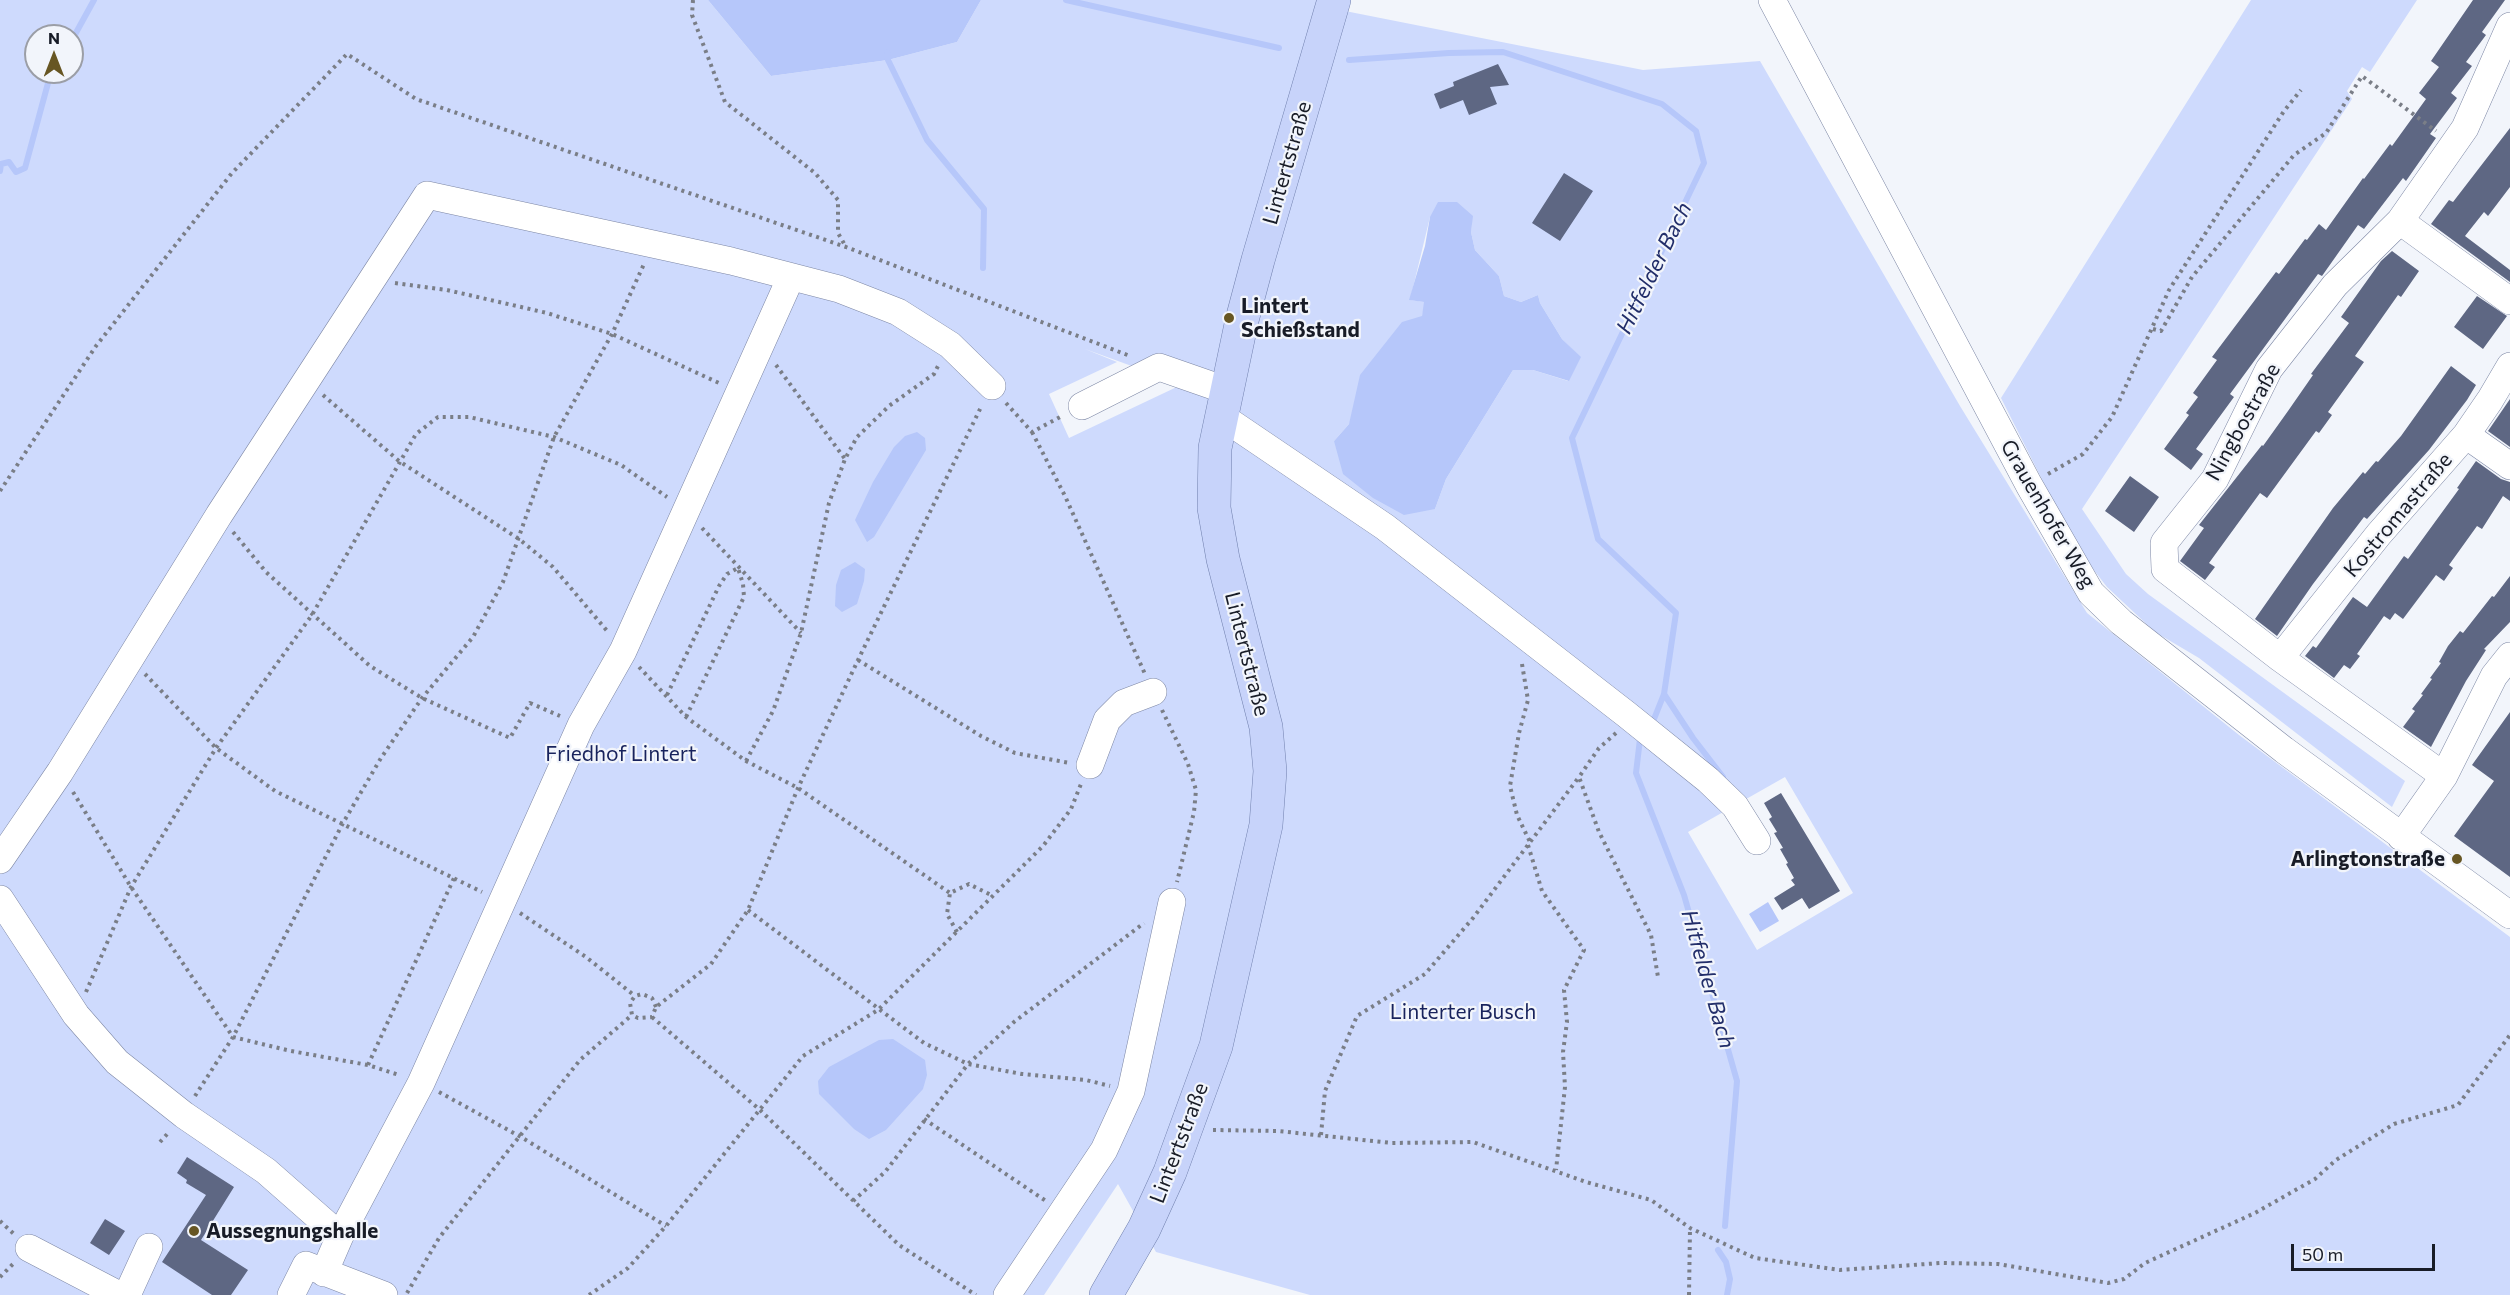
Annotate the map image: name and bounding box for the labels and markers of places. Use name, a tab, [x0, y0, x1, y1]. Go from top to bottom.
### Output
place label: Lintert Schießstand	[1241, 293, 1360, 343]
marker: Lintert Schießstand	[1222, 311, 1236, 325]
place label: Arlingtonstraße	[2291, 846, 2445, 872]
marker: Arlingtonstraße	[2450, 852, 2464, 866]
place label: Aussegnungshalle	[206, 1218, 378, 1244]
marker: Aussegnungshalle	[187, 1224, 201, 1238]

